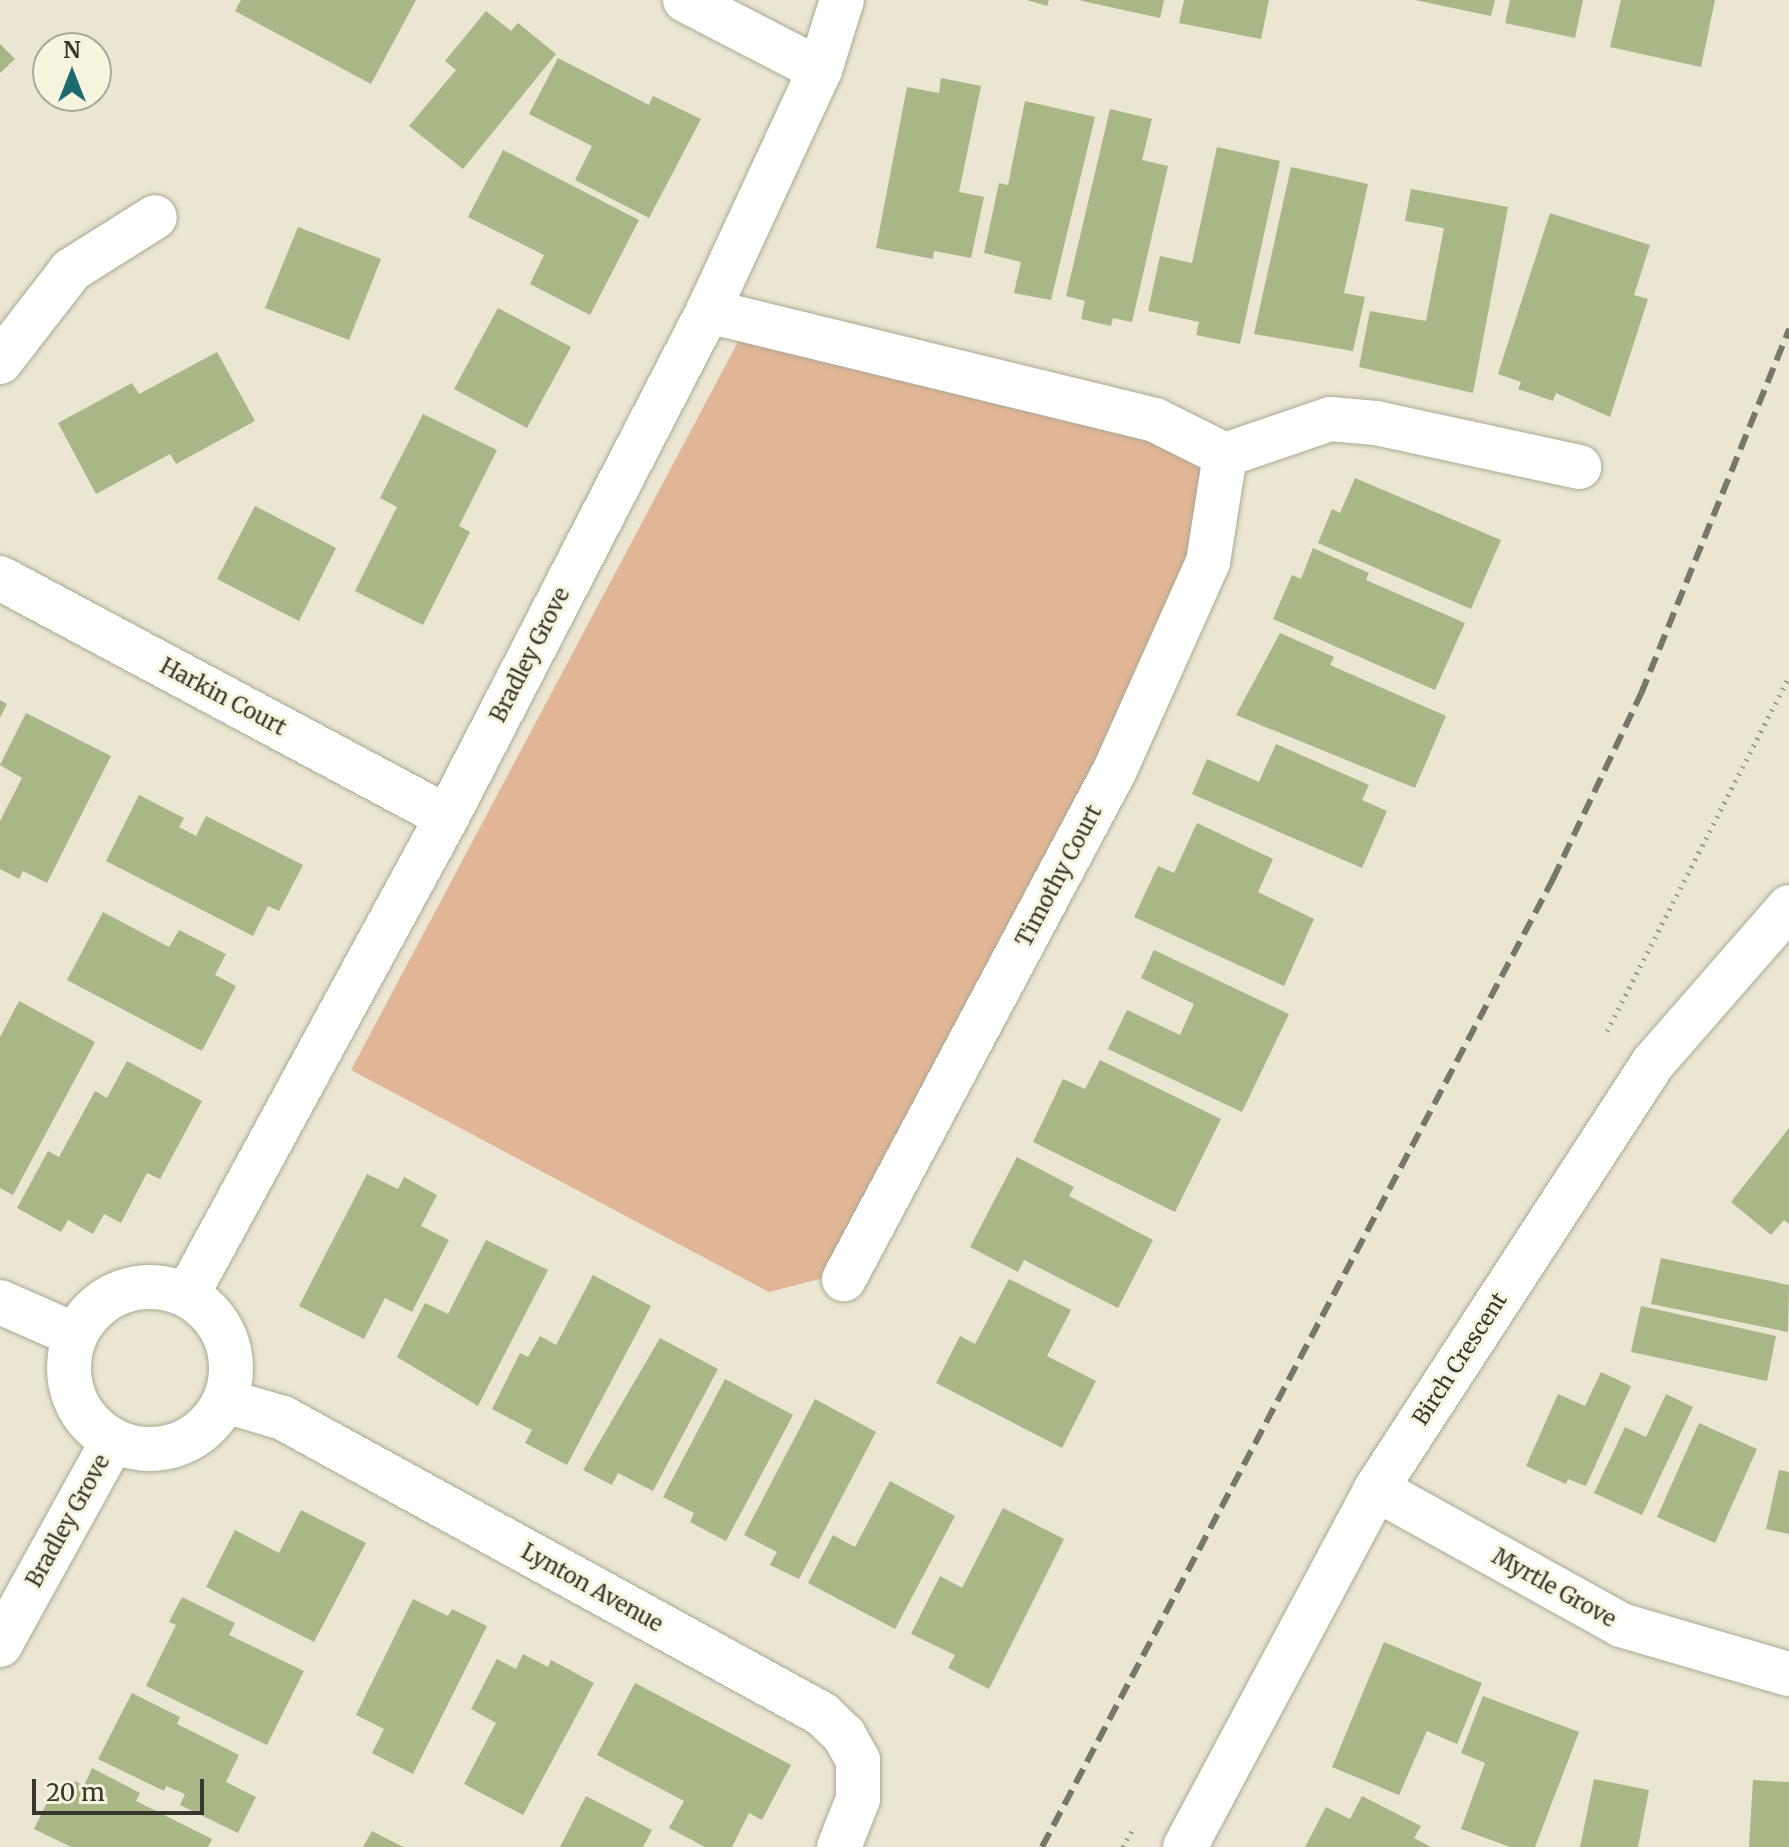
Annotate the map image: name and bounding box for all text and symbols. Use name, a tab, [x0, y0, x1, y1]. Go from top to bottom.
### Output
north arrow	[32, 32, 112, 112]
text: N	[63, 36, 81, 64]
street label: Bradley Grove	[485, 583, 575, 727]
street label: Harkin Court	[156, 653, 290, 741]
street label: Timothy Court	[1011, 801, 1107, 951]
street label: Birch Crescent	[1407, 1288, 1513, 1430]
street label: Bradley Grove	[21, 1450, 115, 1592]
street label: Lynton Avenue	[517, 1538, 667, 1638]
street label: Myrtle Grove	[1488, 1543, 1620, 1633]
scale bar	[36, 1763, 208, 1813]
text: 20 m	[46, 1777, 105, 1808]

